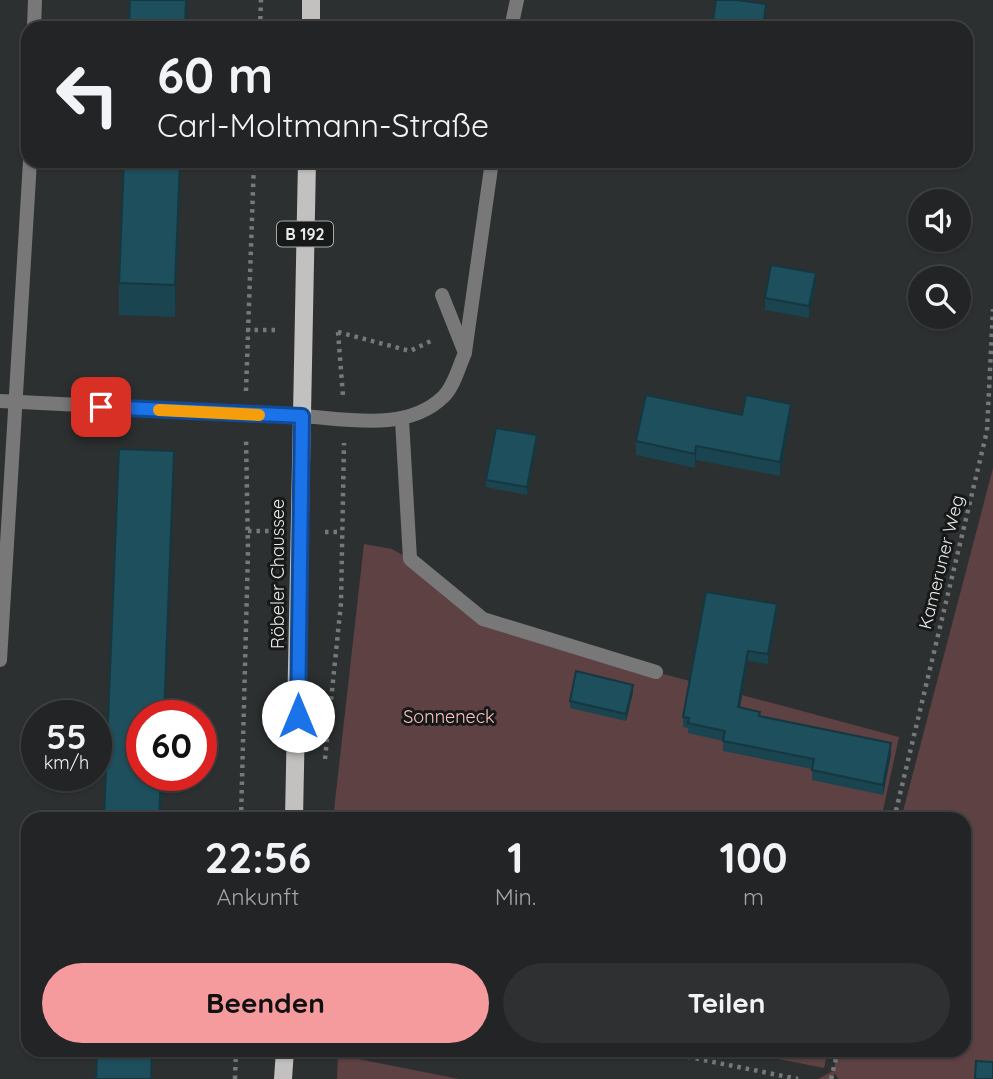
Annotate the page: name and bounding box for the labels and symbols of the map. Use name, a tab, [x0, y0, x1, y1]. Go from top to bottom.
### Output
road number: B 192	[277, 222, 333, 246]
pin	[71, 377, 131, 437]
street label: Kameruner Weg	[913, 492, 969, 632]
street label: Röbeler Chaussee	[266, 499, 289, 649]
position arrow	[261, 679, 335, 753]
speed limit sign: 60	[126, 700, 217, 791]
park label: Sonneneck	[403, 705, 495, 728]

